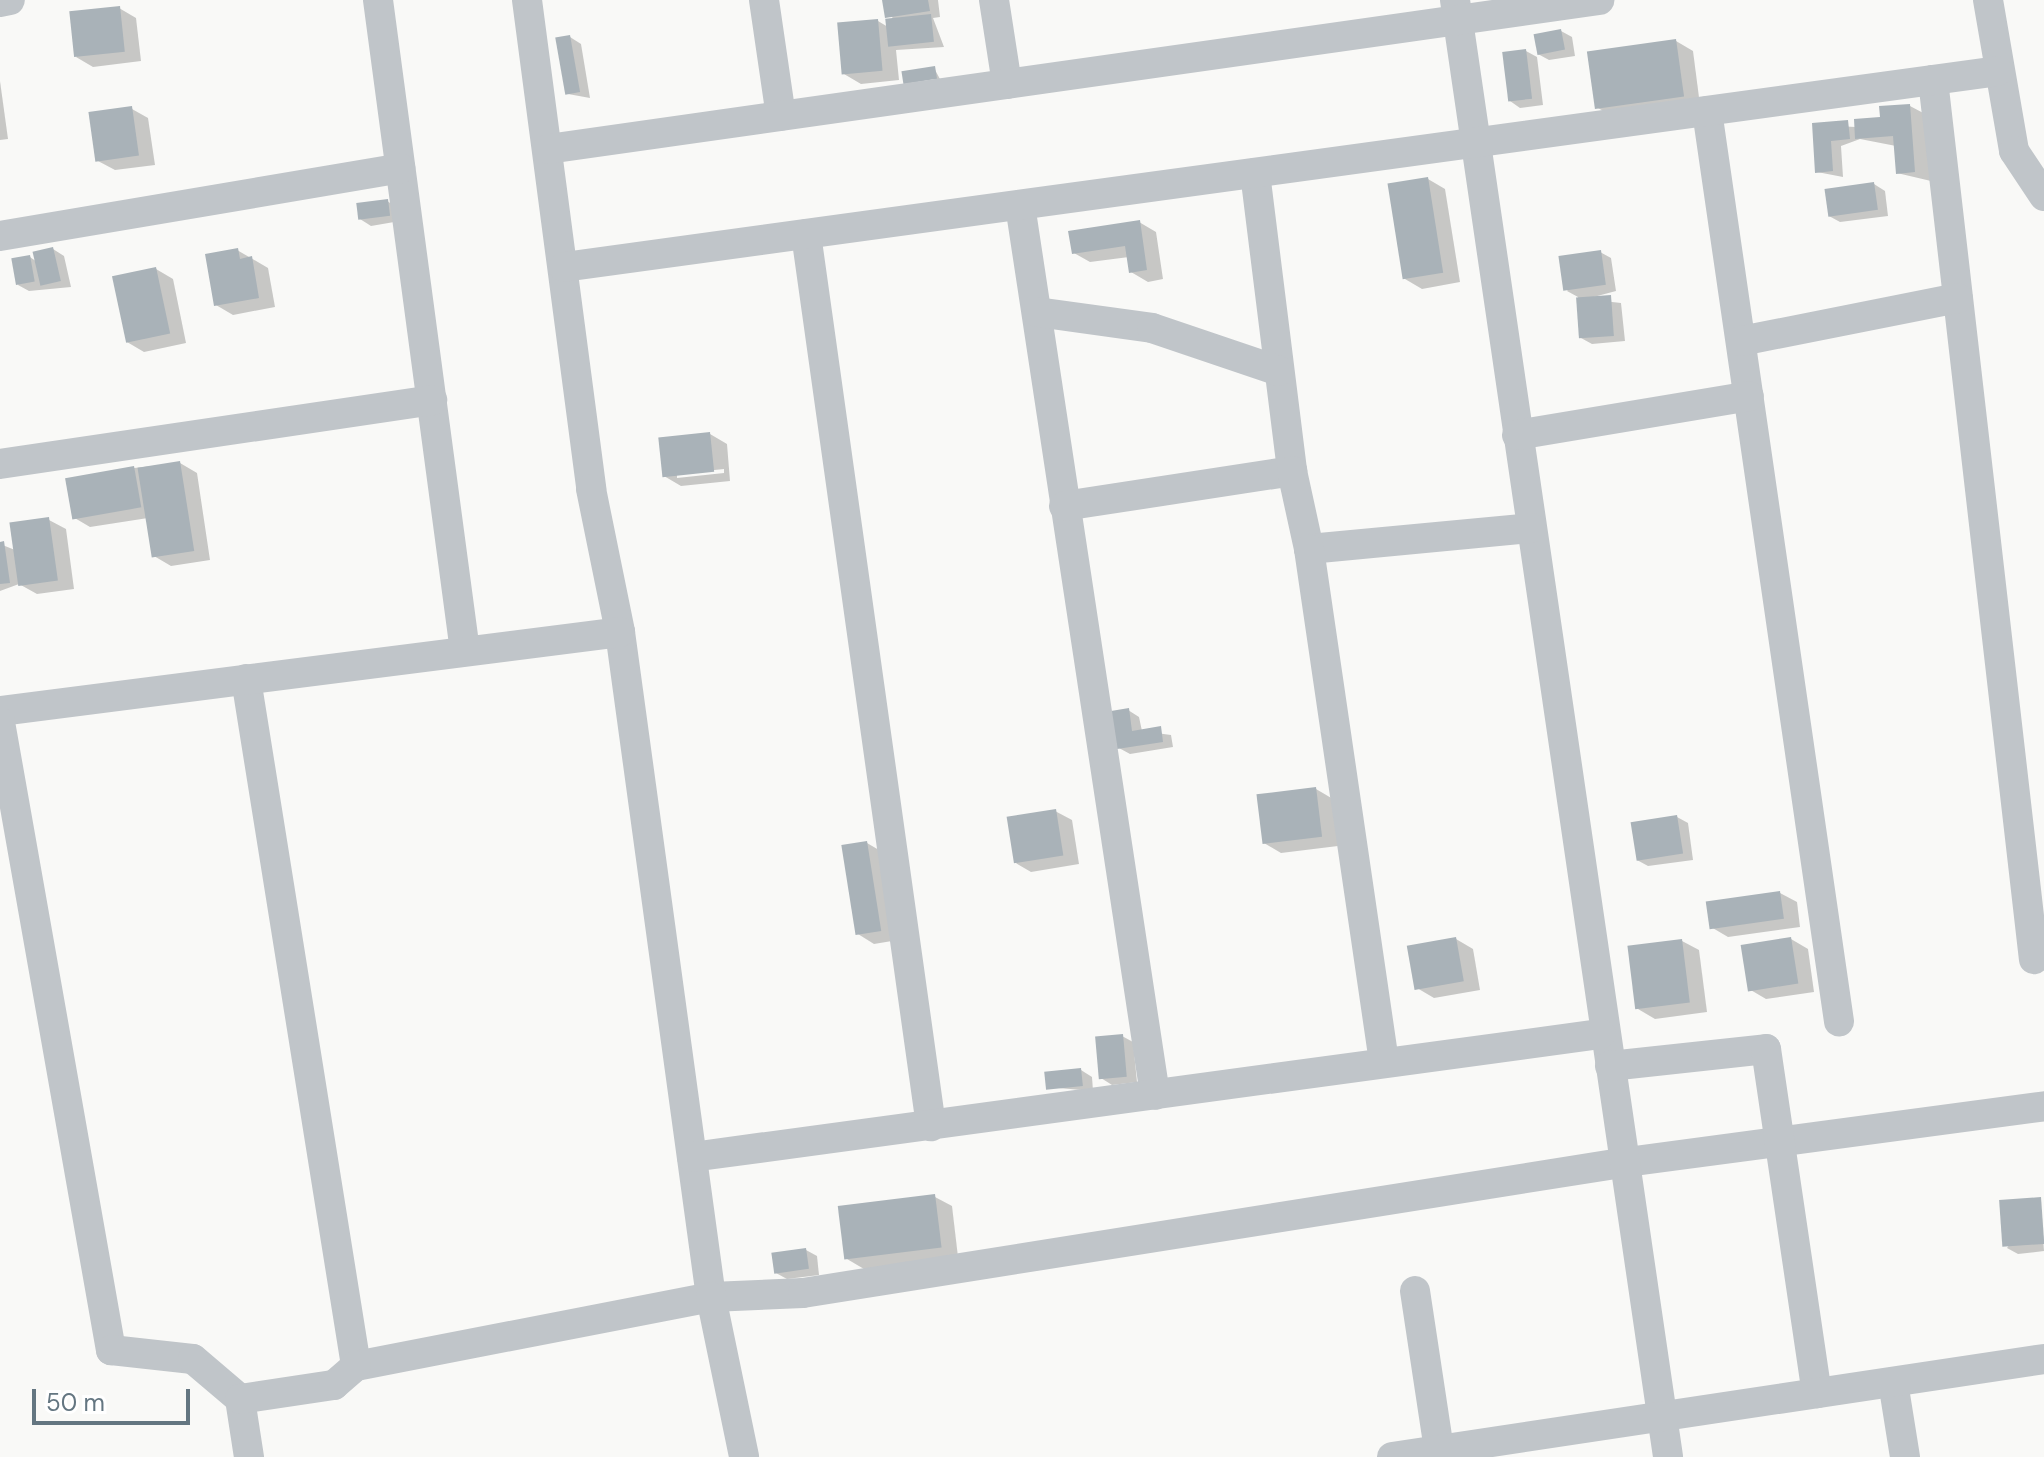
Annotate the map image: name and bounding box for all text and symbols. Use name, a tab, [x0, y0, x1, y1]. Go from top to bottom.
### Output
scale bar	[36, 1373, 194, 1423]
text: 50 m	[46, 1387, 105, 1418]

